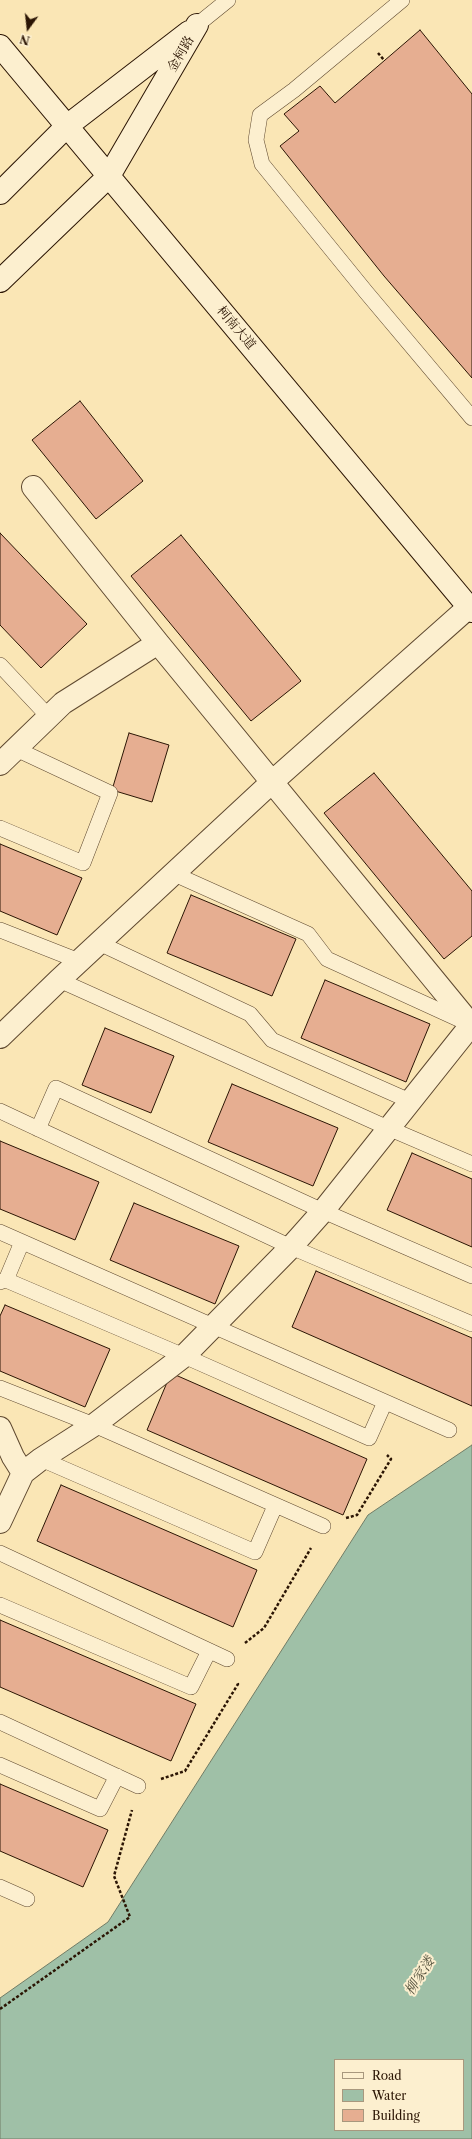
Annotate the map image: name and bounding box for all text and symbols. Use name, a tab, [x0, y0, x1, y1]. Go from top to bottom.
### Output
north arrow	[8, 8, 48, 48]
text: N	[18, 32, 31, 48]
street label: 金柯路	[164, 33, 198, 75]
street label: 柯南大道	[213, 303, 259, 353]
water label: 柳家溇	[402, 1954, 438, 1998]
legend	[334, 2059, 464, 2131]
text: Road	[372, 2068, 402, 2083]
text: Water	[372, 2088, 406, 2103]
text: Building	[372, 2108, 420, 2123]

